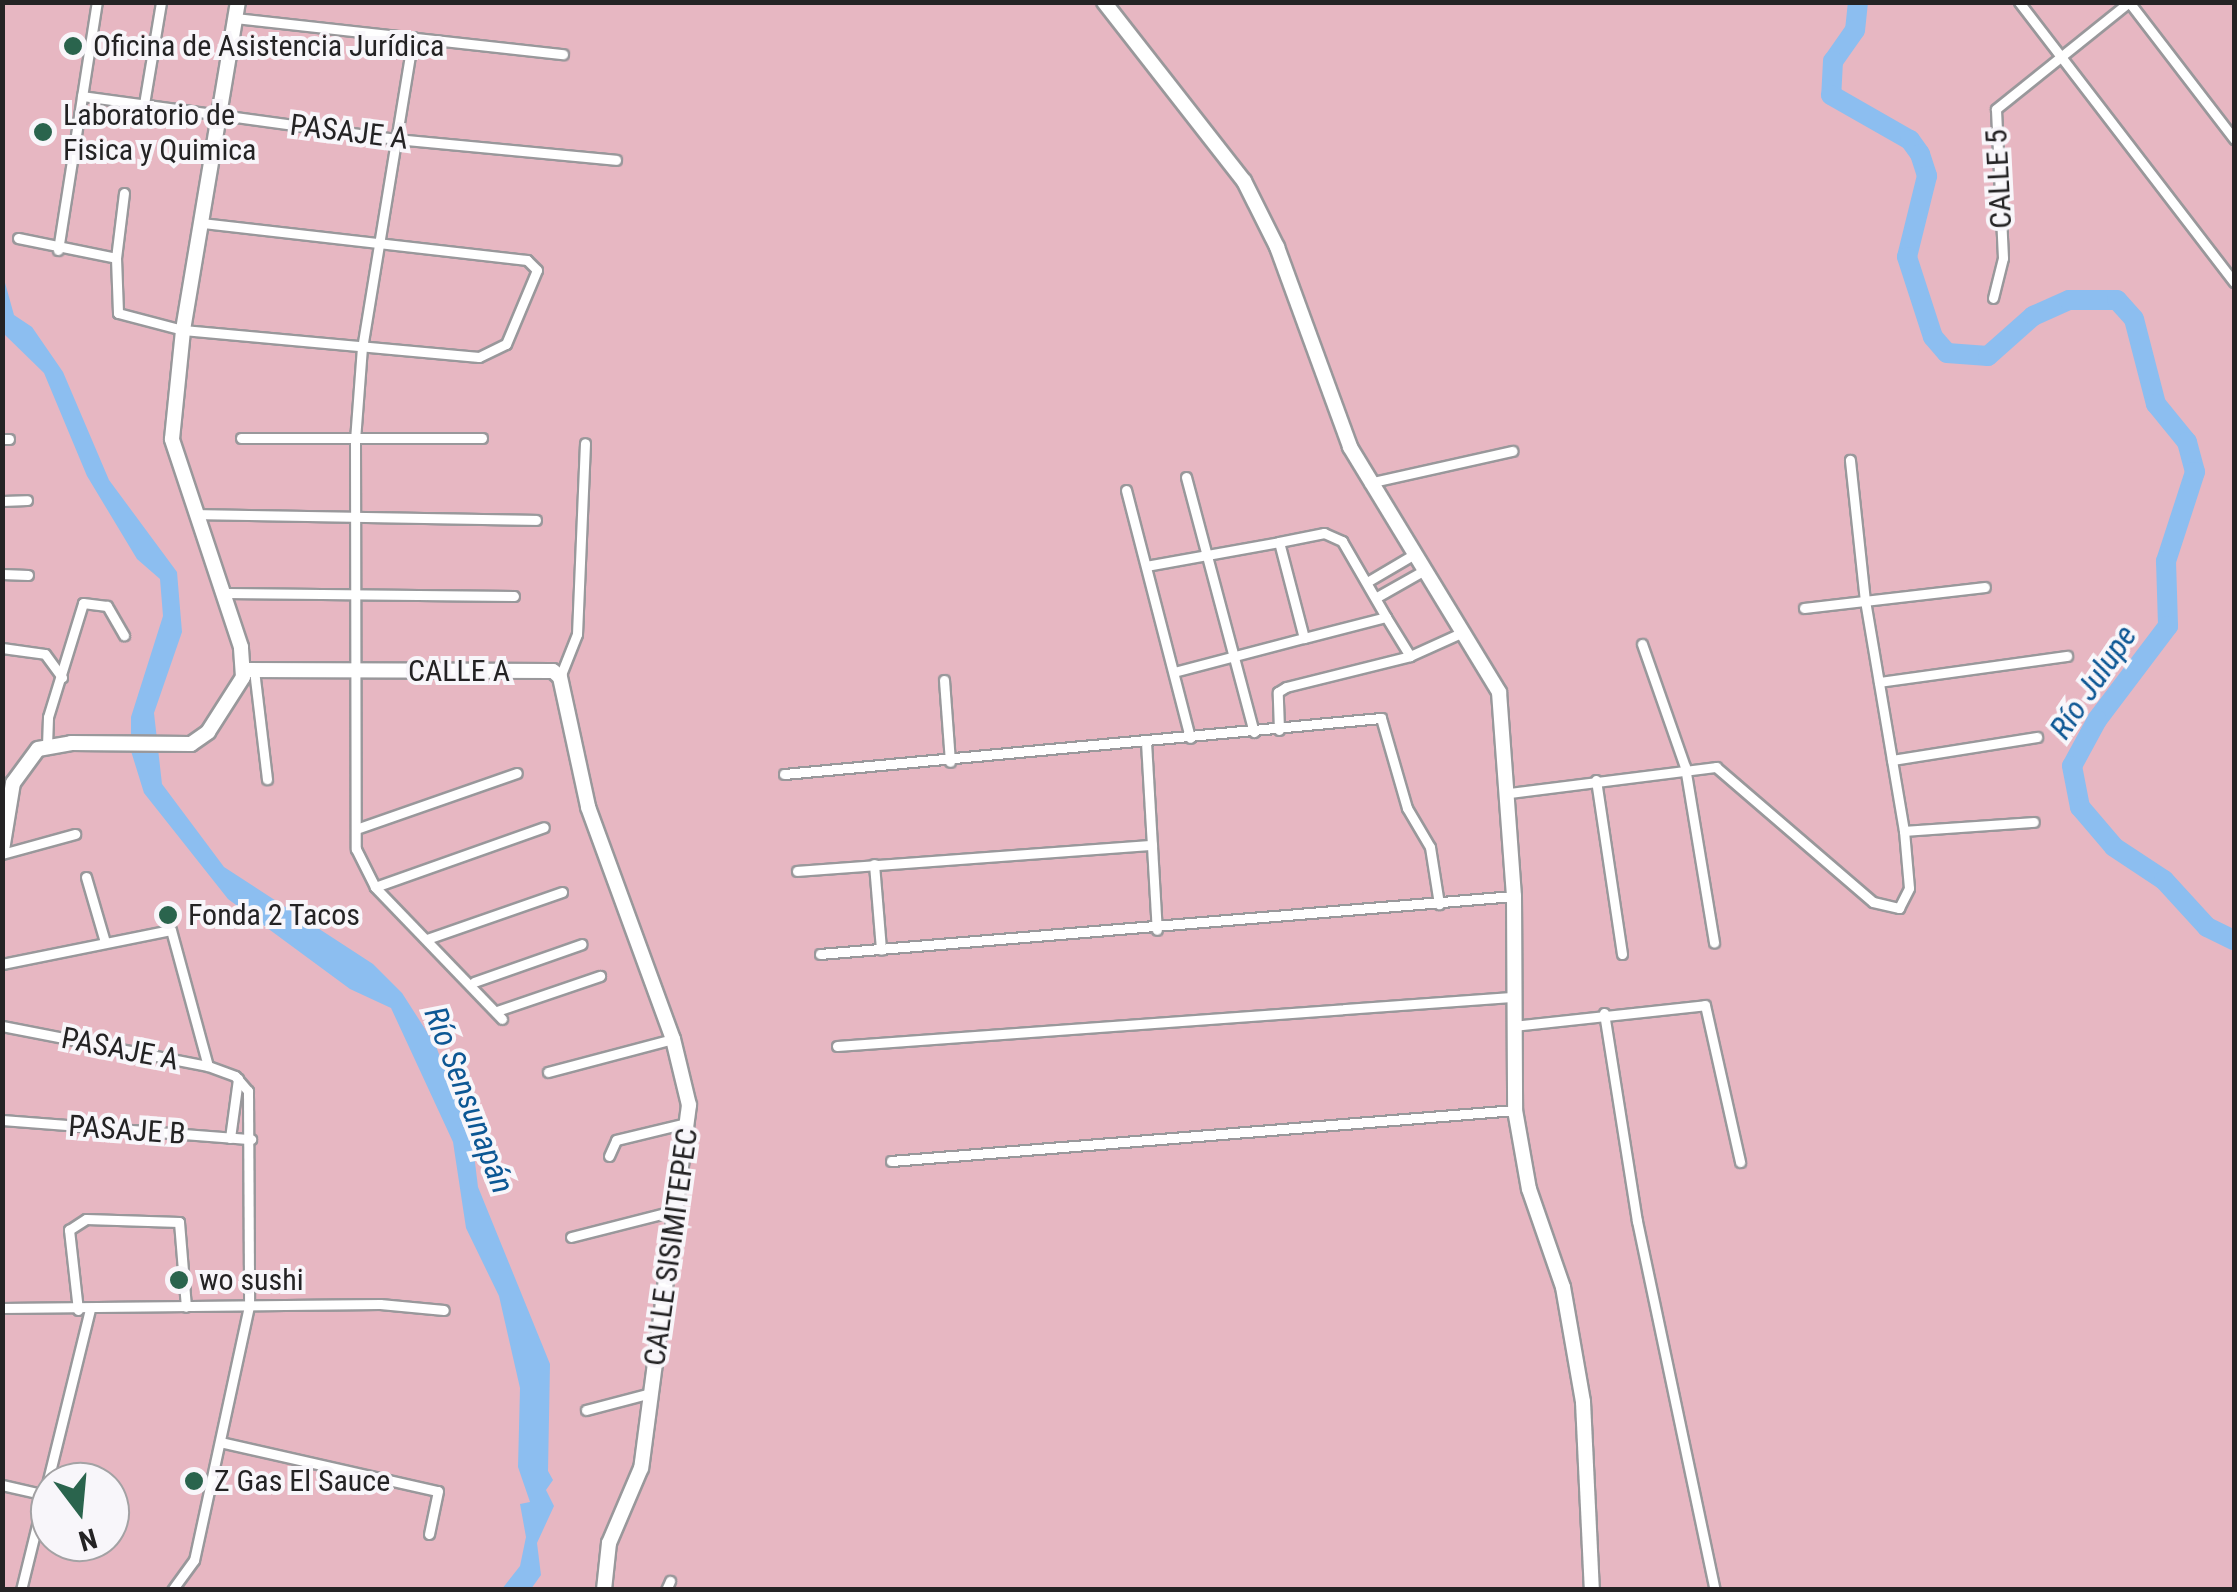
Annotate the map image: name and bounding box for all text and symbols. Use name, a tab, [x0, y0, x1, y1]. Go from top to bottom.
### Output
place label: Oficina de Asistencia Jurídica	[93, 28, 444, 64]
marker: Oficina de Asistencia Jurídica	[62, 35, 84, 57]
place label: Laboratorio de Fisica y Quimica	[63, 97, 256, 168]
street label: PASAJE A	[288, 107, 410, 157]
marker: Laboratorio de Fisica y Quimica	[32, 121, 54, 143]
street label: CALLE 5	[1978, 128, 2020, 230]
water label: Río Julupe	[2041, 618, 2145, 746]
street label: CALLE A	[408, 653, 510, 689]
place label: Fonda 2 Tacos	[188, 897, 360, 933]
marker: Fonda 2 Tacos	[157, 904, 179, 926]
water label: Río Sensunapán	[416, 1001, 522, 1199]
street label: PASAJE A	[58, 1020, 182, 1078]
street label: PASAJE B	[67, 1108, 187, 1152]
street label: CALLE SISIMITEPEC	[637, 1126, 705, 1368]
place label: wo sushi	[199, 1262, 304, 1298]
marker: wo sushi	[168, 1269, 190, 1291]
north arrow	[30, 1462, 130, 1562]
place label: Z Gas El Sauce	[214, 1463, 390, 1499]
marker: Z Gas El Sauce	[183, 1470, 205, 1492]
text: N	[75, 1521, 101, 1558]

